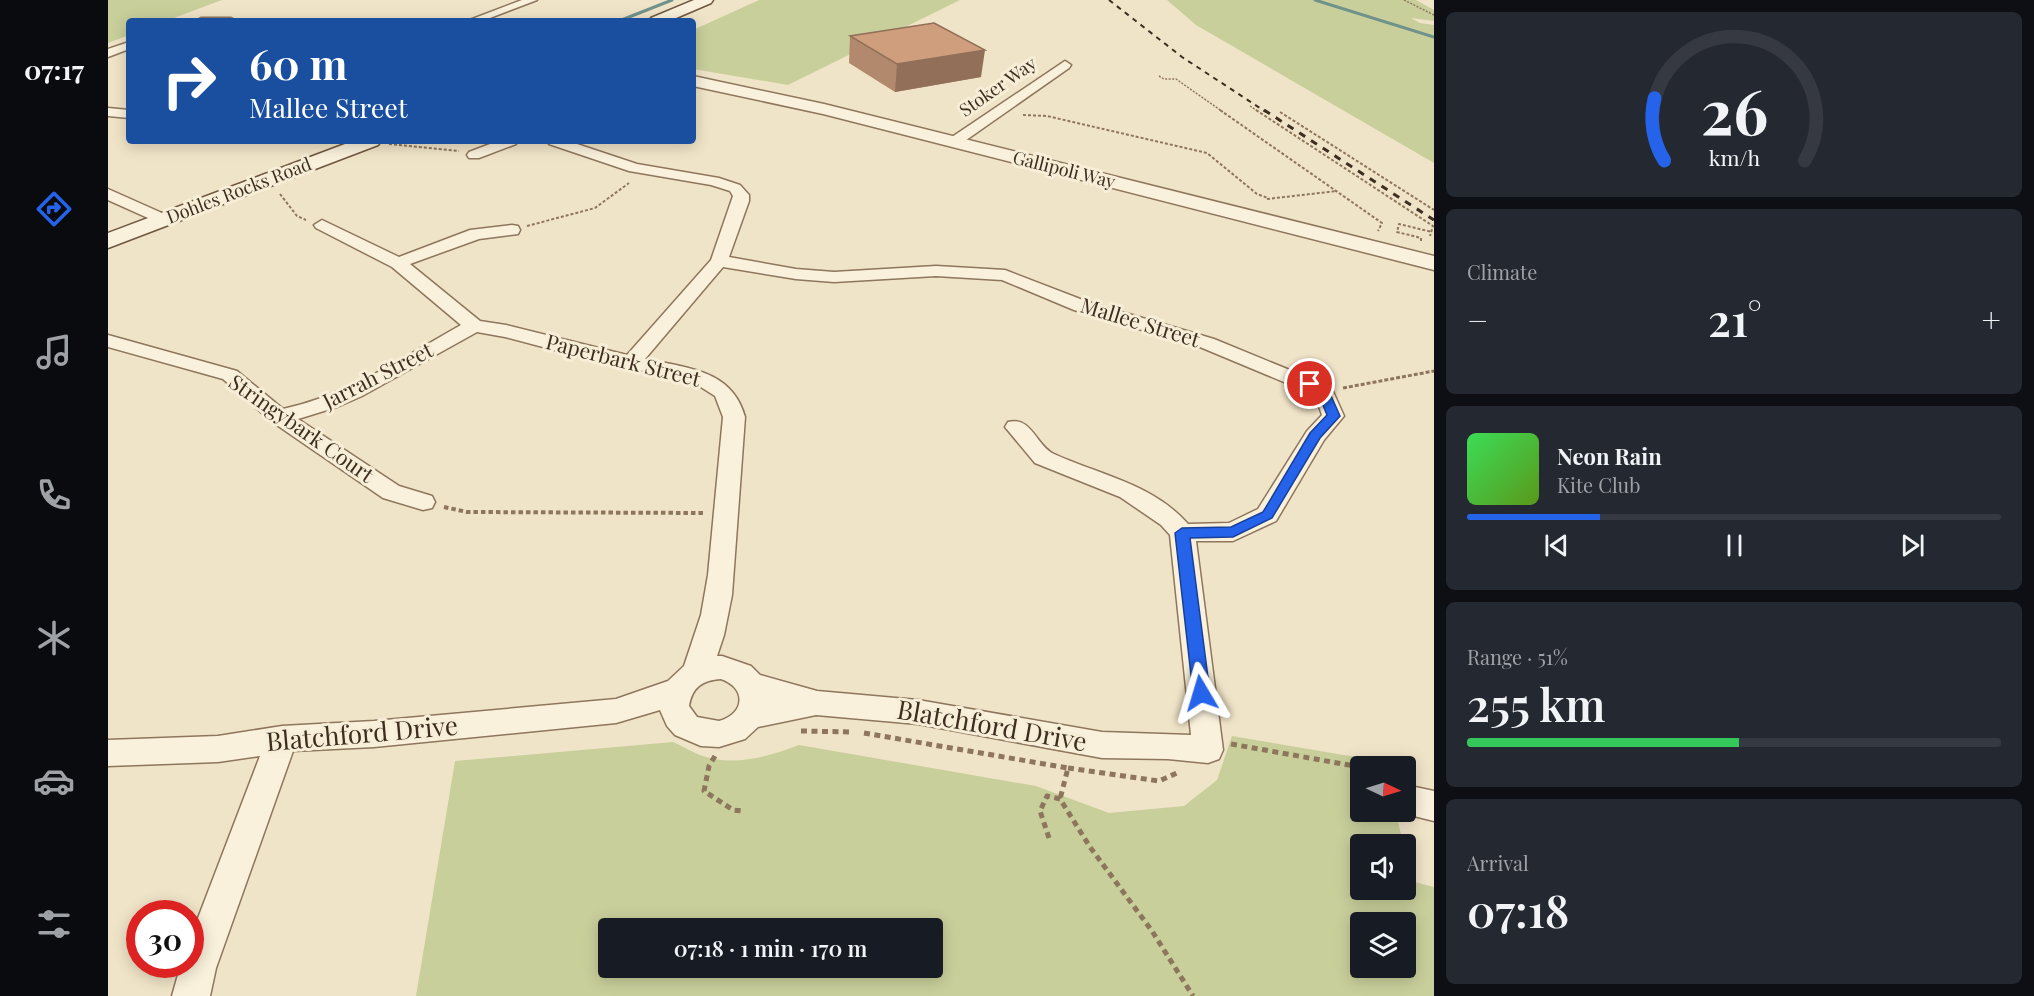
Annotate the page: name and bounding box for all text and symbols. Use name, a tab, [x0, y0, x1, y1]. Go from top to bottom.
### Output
text: 60 m	[249, 35, 347, 91]
icon: right	[150, 42, 228, 120]
text: 07:17	[24, 51, 84, 87]
street label: Stoker Way	[954, 51, 1041, 122]
text: 26	[1700, 68, 1768, 152]
text: Mallee Street	[249, 89, 408, 125]
text: km/h	[1708, 144, 1760, 172]
street label: Gallipoli Way	[1010, 145, 1118, 193]
street label: Dohles Rocks Road	[163, 151, 315, 229]
icon: directions	[33, 188, 75, 230]
text: Climate	[1467, 258, 1537, 285]
text: 21°	[1708, 288, 1762, 348]
street label: Mallee Street	[1078, 290, 1204, 353]
text: −	[1467, 297, 1488, 341]
text: +	[1982, 297, 2001, 341]
street label: Paperbark Street	[543, 326, 704, 392]
icon: music	[33, 331, 75, 373]
street label: Jarrah Street	[316, 334, 437, 414]
pin	[1284, 358, 1335, 409]
street label: Stringybark Court	[224, 367, 381, 488]
icon: arrive	[1293, 367, 1326, 400]
text: Neon Rain	[1557, 441, 1662, 471]
text: Kite Club	[1557, 471, 1641, 498]
icon: phone	[33, 474, 75, 516]
icon: previous	[1540, 529, 1573, 562]
icon: pause	[1718, 529, 1751, 562]
icon: next	[1896, 529, 1929, 562]
icon: climate	[33, 617, 75, 659]
text: Range · 51%	[1467, 643, 1568, 670]
position arrow	[1169, 661, 1233, 725]
text: 255 km	[1467, 673, 1606, 733]
street label: Blatchford Drive	[895, 691, 1090, 758]
street label: Blatchford Drive	[265, 707, 459, 758]
north arrow	[1350, 756, 1416, 822]
map controls	[1350, 756, 1416, 978]
icon: car	[33, 760, 75, 802]
button: sound	[1350, 834, 1416, 900]
text: Arrival	[1467, 849, 1529, 876]
text: 07:18	[1467, 879, 1569, 939]
speed limit sign: 30	[126, 900, 204, 978]
icon: filters	[33, 903, 75, 945]
button: layers	[1350, 912, 1416, 978]
text: 07:18 · 1 min · 170 m	[674, 933, 867, 963]

